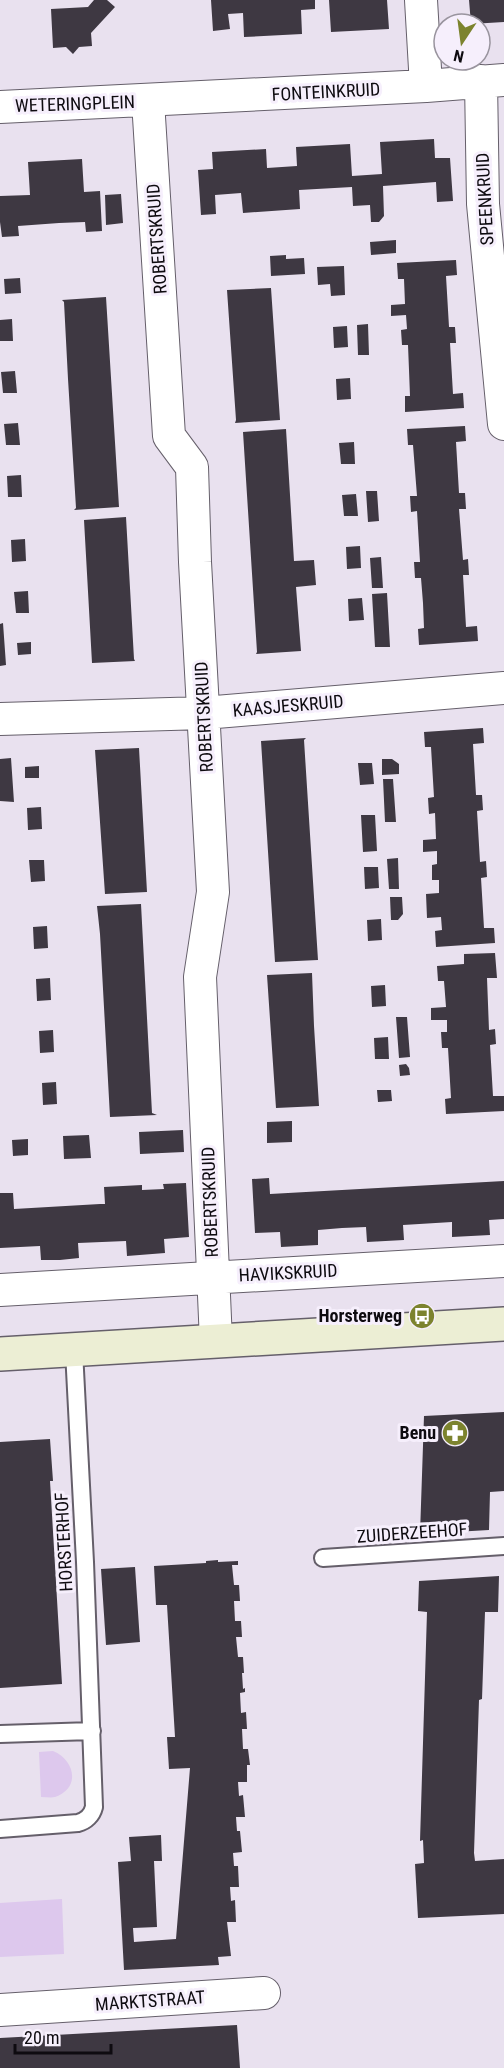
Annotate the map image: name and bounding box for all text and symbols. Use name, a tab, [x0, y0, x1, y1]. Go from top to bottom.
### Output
north arrow	[432, 12, 492, 72]
text: N	[452, 46, 466, 66]
street label: FONTEINKRUID	[271, 78, 381, 105]
street label: WETERINGPLEIN	[15, 91, 135, 116]
street label: SPEENKRUID	[472, 152, 497, 246]
street label: ROBERTSKRUID	[142, 183, 171, 295]
street label: ROBERTSKRUID	[190, 661, 217, 773]
street label: KAASJESKRUID	[232, 690, 344, 721]
street label: ROBERTSKRUID	[197, 1146, 222, 1258]
street label: HAVIKSKRUID	[238, 1259, 338, 1286]
bus stop icon: Horsterweg	[407, 1301, 437, 1331]
place label: Horsterweg	[319, 1305, 402, 1326]
pharmacy icon: Benu	[440, 1418, 470, 1448]
place label: Benu	[400, 1422, 436, 1443]
street label: HORSTERHOF	[50, 1492, 77, 1592]
street label: ZUIDERZEEHOF	[356, 1518, 468, 1547]
street label: MARKTSTRAAT	[94, 1986, 206, 2015]
scale bar	[15, 2017, 111, 2055]
text: 20 m	[24, 2027, 59, 2048]

